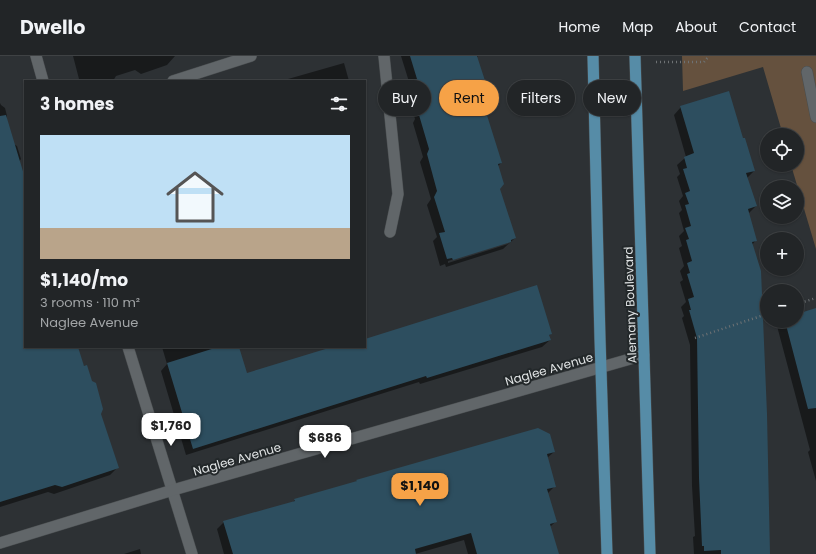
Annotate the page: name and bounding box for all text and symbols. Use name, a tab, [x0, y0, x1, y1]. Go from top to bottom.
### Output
text: Dwello	[20, 14, 85, 41]
text: Home	[558, 17, 600, 37]
text: Map	[622, 17, 653, 37]
text: About	[675, 17, 717, 37]
text: Contact	[739, 17, 796, 37]
chip: Buy	[378, 80, 431, 116]
chip: Rent	[439, 80, 499, 116]
chip: Filters	[507, 80, 575, 116]
chip: New	[583, 80, 641, 116]
text: 3 homes	[40, 92, 114, 116]
icon: filters	[328, 93, 350, 115]
map controls	[760, 128, 804, 328]
button: locate	[760, 128, 804, 172]
icon: home	[159, 161, 231, 233]
button: layers	[760, 180, 804, 224]
button: +	[760, 232, 804, 276]
street label: Alemany Boulevard	[619, 246, 641, 364]
text: $1,140/mo	[40, 268, 128, 292]
button: −	[760, 284, 804, 328]
text: 3 rooms · 110 m²	[40, 293, 140, 312]
text: Naglee Avenue	[40, 313, 138, 332]
street label: Naglee Avenue	[503, 348, 595, 390]
pin: $1,760	[138, 413, 204, 447]
text: $1,760	[151, 416, 191, 435]
pin: $686	[301, 425, 349, 459]
text: $686	[308, 428, 342, 447]
street label: Naglee Avenue	[191, 438, 283, 480]
pin: $1,140	[387, 473, 453, 507]
text: $1,140	[400, 476, 440, 495]

